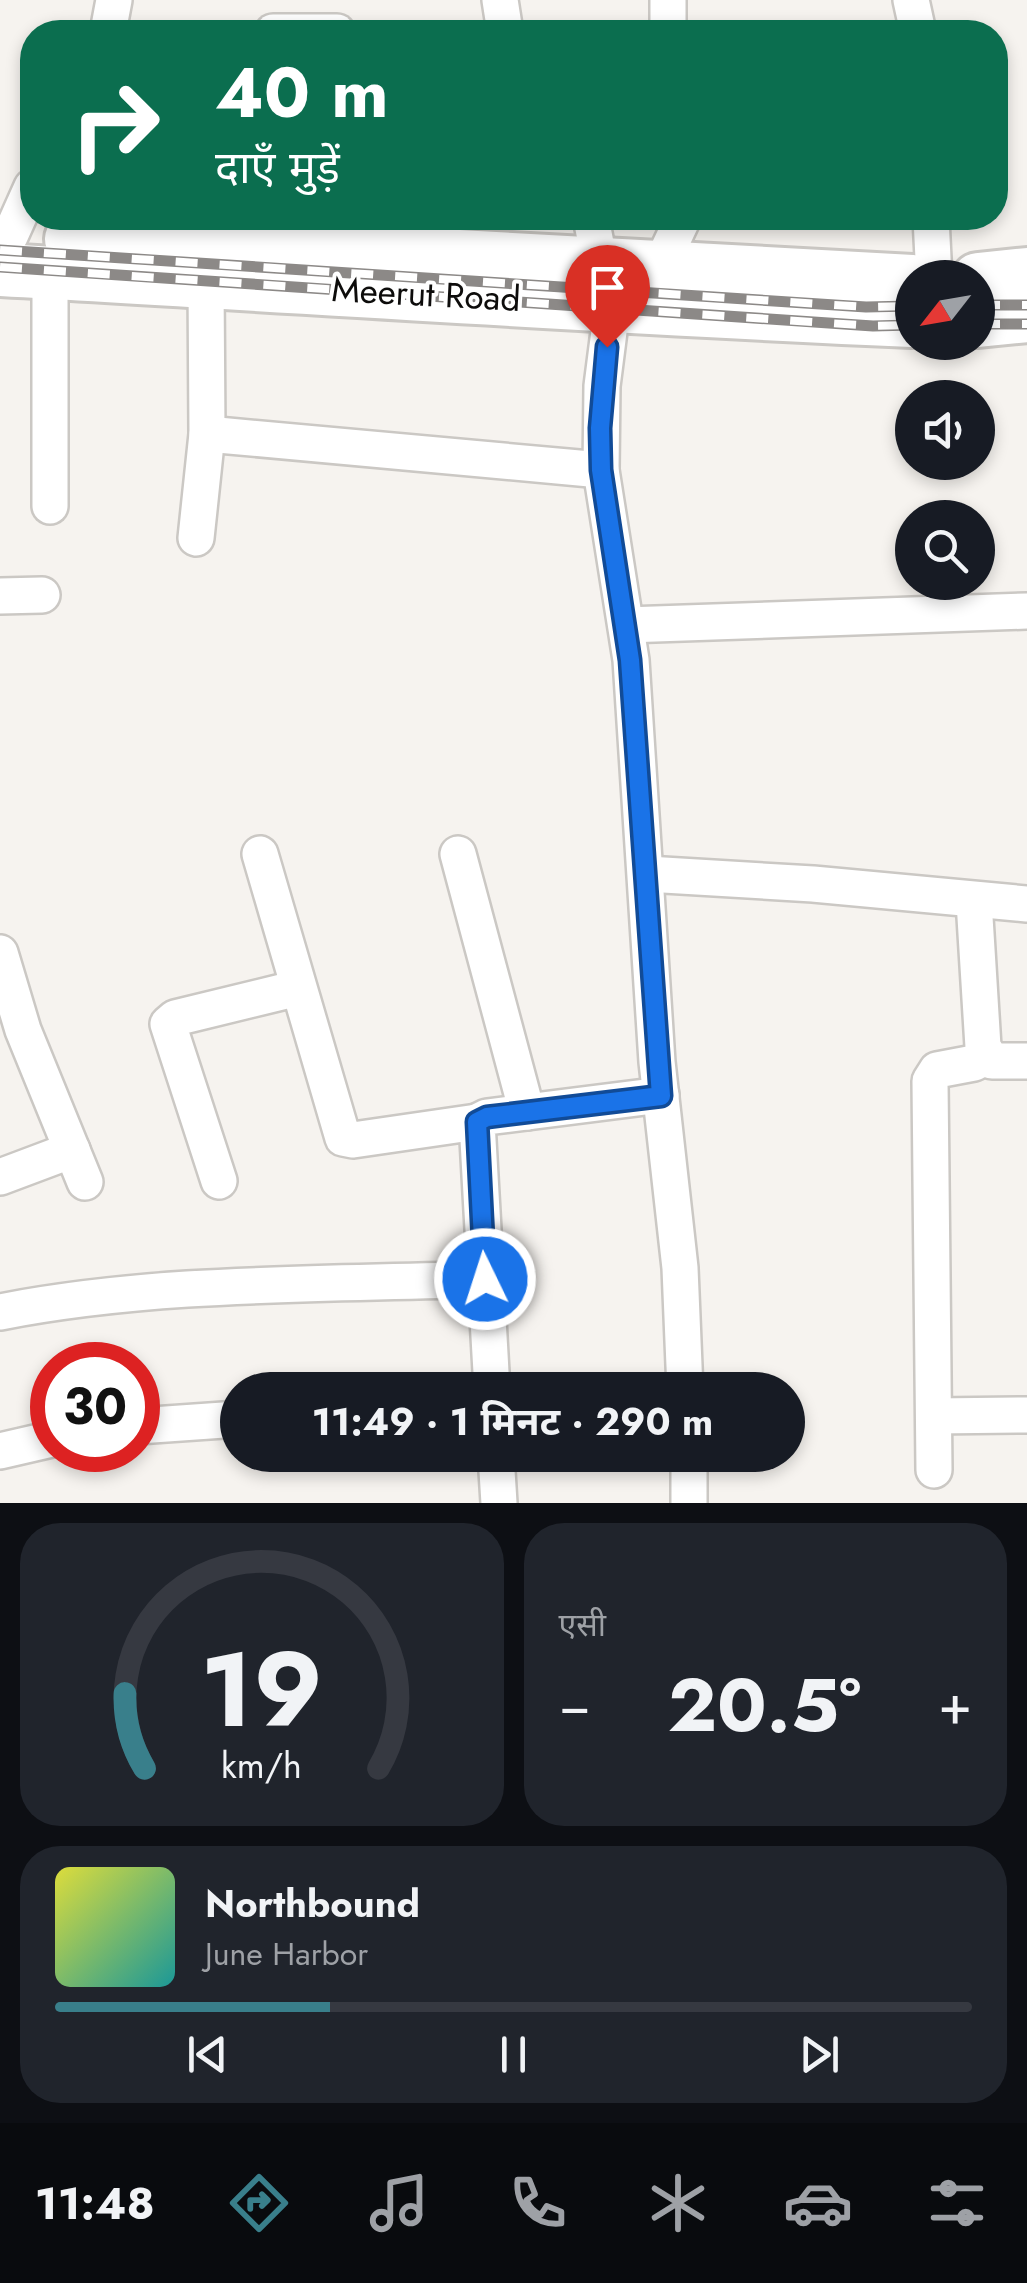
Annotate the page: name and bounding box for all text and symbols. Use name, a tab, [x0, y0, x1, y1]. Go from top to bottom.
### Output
text: 40 m	[215, 42, 389, 143]
icon: right	[50, 60, 180, 190]
text: दाएँ मुड़ें	[215, 135, 340, 200]
pin	[565, 245, 650, 348]
icon: arrive	[580, 260, 635, 315]
north arrow	[895, 260, 995, 360]
map controls	[895, 260, 995, 600]
street label: Meerut Road	[330, 264, 522, 324]
button: sound	[895, 380, 995, 480]
button: search	[895, 500, 995, 600]
position arrow	[433, 1227, 537, 1331]
speed limit sign: 30	[30, 1342, 160, 1472]
text: 11:49 · 1 मिनट · 290 m	[312, 1394, 713, 1449]
text: एसी	[559, 1602, 606, 1648]
text: 19	[200, 1615, 323, 1765]
text: 20.5°	[668, 1651, 861, 1759]
text: −	[559, 1665, 591, 1745]
text: +	[938, 1665, 972, 1745]
text: km/h	[221, 1740, 302, 1791]
text: Northbound	[205, 1876, 420, 1931]
text: June Harbor	[205, 1931, 368, 1977]
icon: previous	[180, 2027, 235, 2082]
icon: pause	[486, 2027, 541, 2082]
icon: next	[792, 2027, 847, 2082]
icon: directions	[224, 2168, 294, 2238]
icon: music	[364, 2168, 434, 2238]
icon: phone	[503, 2168, 573, 2238]
icon: climate	[643, 2168, 713, 2238]
icon: car	[783, 2168, 853, 2238]
icon: filters	[922, 2168, 992, 2238]
text: 11:48	[35, 2171, 155, 2236]

